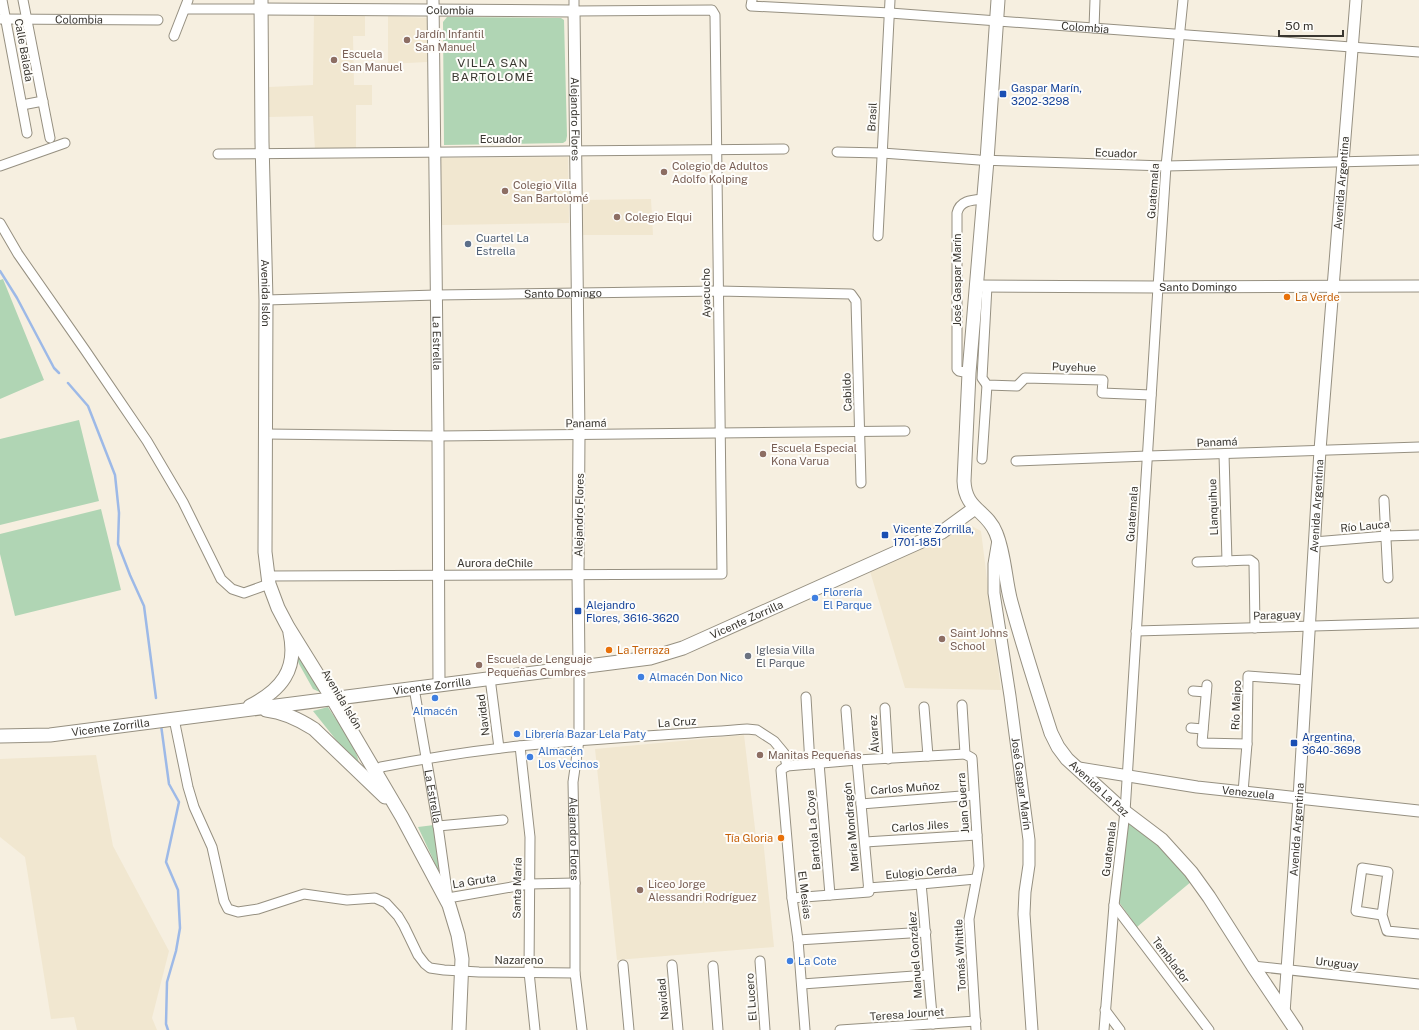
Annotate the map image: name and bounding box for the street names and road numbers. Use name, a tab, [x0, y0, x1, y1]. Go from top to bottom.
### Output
street label: Colombia	[426, 4, 474, 16]
street label: Colombia	[55, 13, 103, 26]
street label: Calle Balada	[13, 17, 35, 83]
street label: Colombia	[1061, 20, 1110, 35]
street label: Alejandro Flores	[569, 77, 582, 161]
street label: Brasil	[865, 102, 879, 132]
street label: Ecuador	[480, 133, 522, 145]
street label: Avenida Argentina	[1332, 136, 1351, 230]
street label: Ecuador	[1095, 146, 1137, 160]
street label: Guatemala	[1145, 163, 1161, 219]
street label: José Gaspar Marín	[951, 233, 963, 327]
street label: Avenida Islón	[259, 259, 272, 327]
street label: Ayacucho	[700, 268, 712, 318]
street label: Santo Domingo	[1159, 281, 1237, 293]
street label: Santo Domingo	[524, 287, 602, 300]
street label: La Estrella	[431, 316, 443, 370]
street label: Puyehue	[1052, 360, 1096, 374]
street label: Cabildo	[840, 372, 854, 412]
street label: Panamá	[565, 417, 607, 429]
street label: Panamá	[1196, 435, 1238, 449]
street label: Avenida Argentina	[1308, 459, 1325, 553]
street label: Alejandro Flores	[572, 473, 586, 557]
street label: Llanquihue	[1206, 478, 1220, 536]
street label: Guatemala	[1124, 486, 1140, 542]
street label: Río Lauca	[1340, 518, 1390, 534]
street label: Aurora deChile	[457, 557, 533, 569]
street label: Vicente Zorrilla	[708, 598, 785, 641]
street label: Paraguay	[1253, 608, 1301, 622]
street label: Avenida Islón	[319, 667, 365, 731]
street label: Vicente Zorrilla	[392, 675, 472, 697]
street label: Río Maipo	[1229, 680, 1243, 730]
street label: Navidad	[475, 694, 491, 736]
street label: La Cruz	[657, 715, 697, 729]
street label: Álvarez	[866, 715, 881, 753]
street label: Vicente Zorrilla	[71, 716, 150, 738]
street label: José Gaspar Marín	[1010, 737, 1034, 831]
street label: Avenida La Paz	[1067, 758, 1131, 819]
street label: La Estrella	[422, 769, 443, 824]
street label: Juan Guerra	[955, 772, 971, 834]
street label: Carlos Muñoz	[870, 780, 940, 796]
street label: María Mondragón	[841, 782, 861, 872]
street label: Avenida Argentina	[1288, 782, 1306, 877]
street label: Venezuela	[1221, 784, 1275, 801]
street label: Bartola La Coya	[804, 789, 822, 871]
street label: Alejandro Flores	[567, 796, 581, 881]
street label: Carlos Jiles	[891, 818, 949, 834]
street label: Guatemala	[1100, 821, 1118, 877]
street label: Santa María	[510, 857, 524, 919]
street label: Eulogio Cerda	[885, 863, 957, 881]
street label: El Mesías	[796, 870, 814, 920]
street label: La Gruta	[451, 872, 497, 890]
street label: Manuel González	[906, 911, 924, 999]
street label: Tomás Whittle	[952, 919, 968, 991]
street label: Temblador	[1150, 935, 1192, 985]
street label: Nazareno	[495, 954, 543, 966]
street label: Uruguay	[1315, 955, 1359, 971]
street label: El Lucero	[743, 973, 759, 1021]
street label: Navidad	[655, 978, 671, 1020]
street label: Teresa Journet	[869, 1005, 945, 1023]

